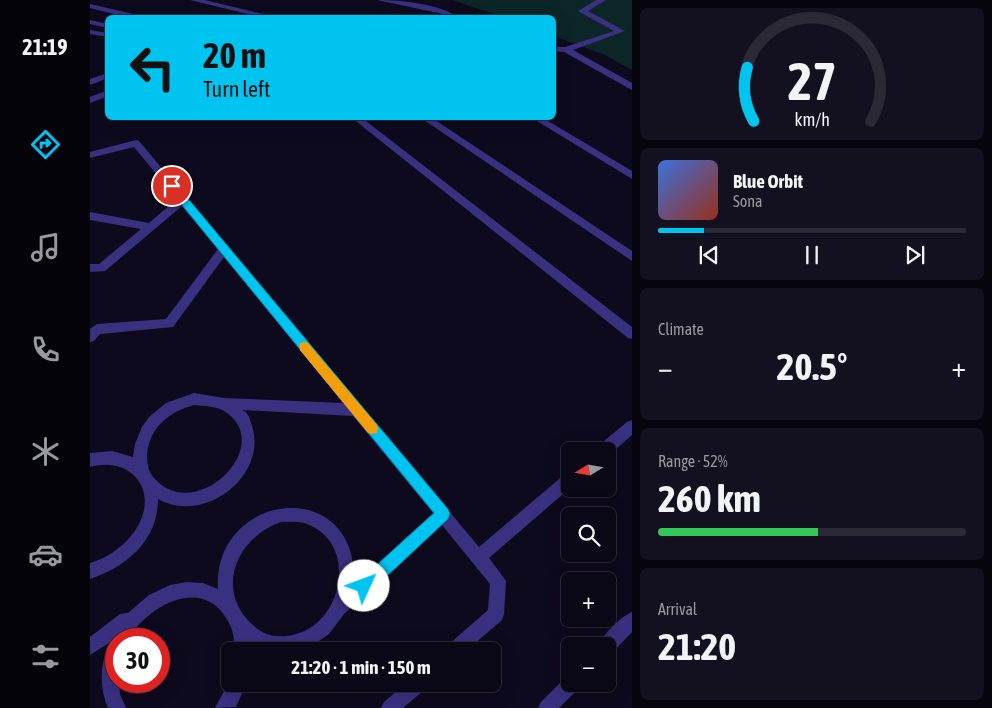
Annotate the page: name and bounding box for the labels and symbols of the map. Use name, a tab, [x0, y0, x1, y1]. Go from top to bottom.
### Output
pin	[151, 165, 193, 207]
north arrow	[561, 442, 616, 498]
position arrow	[337, 559, 389, 611]
speed limit sign: 30	[105, 628, 170, 693]

